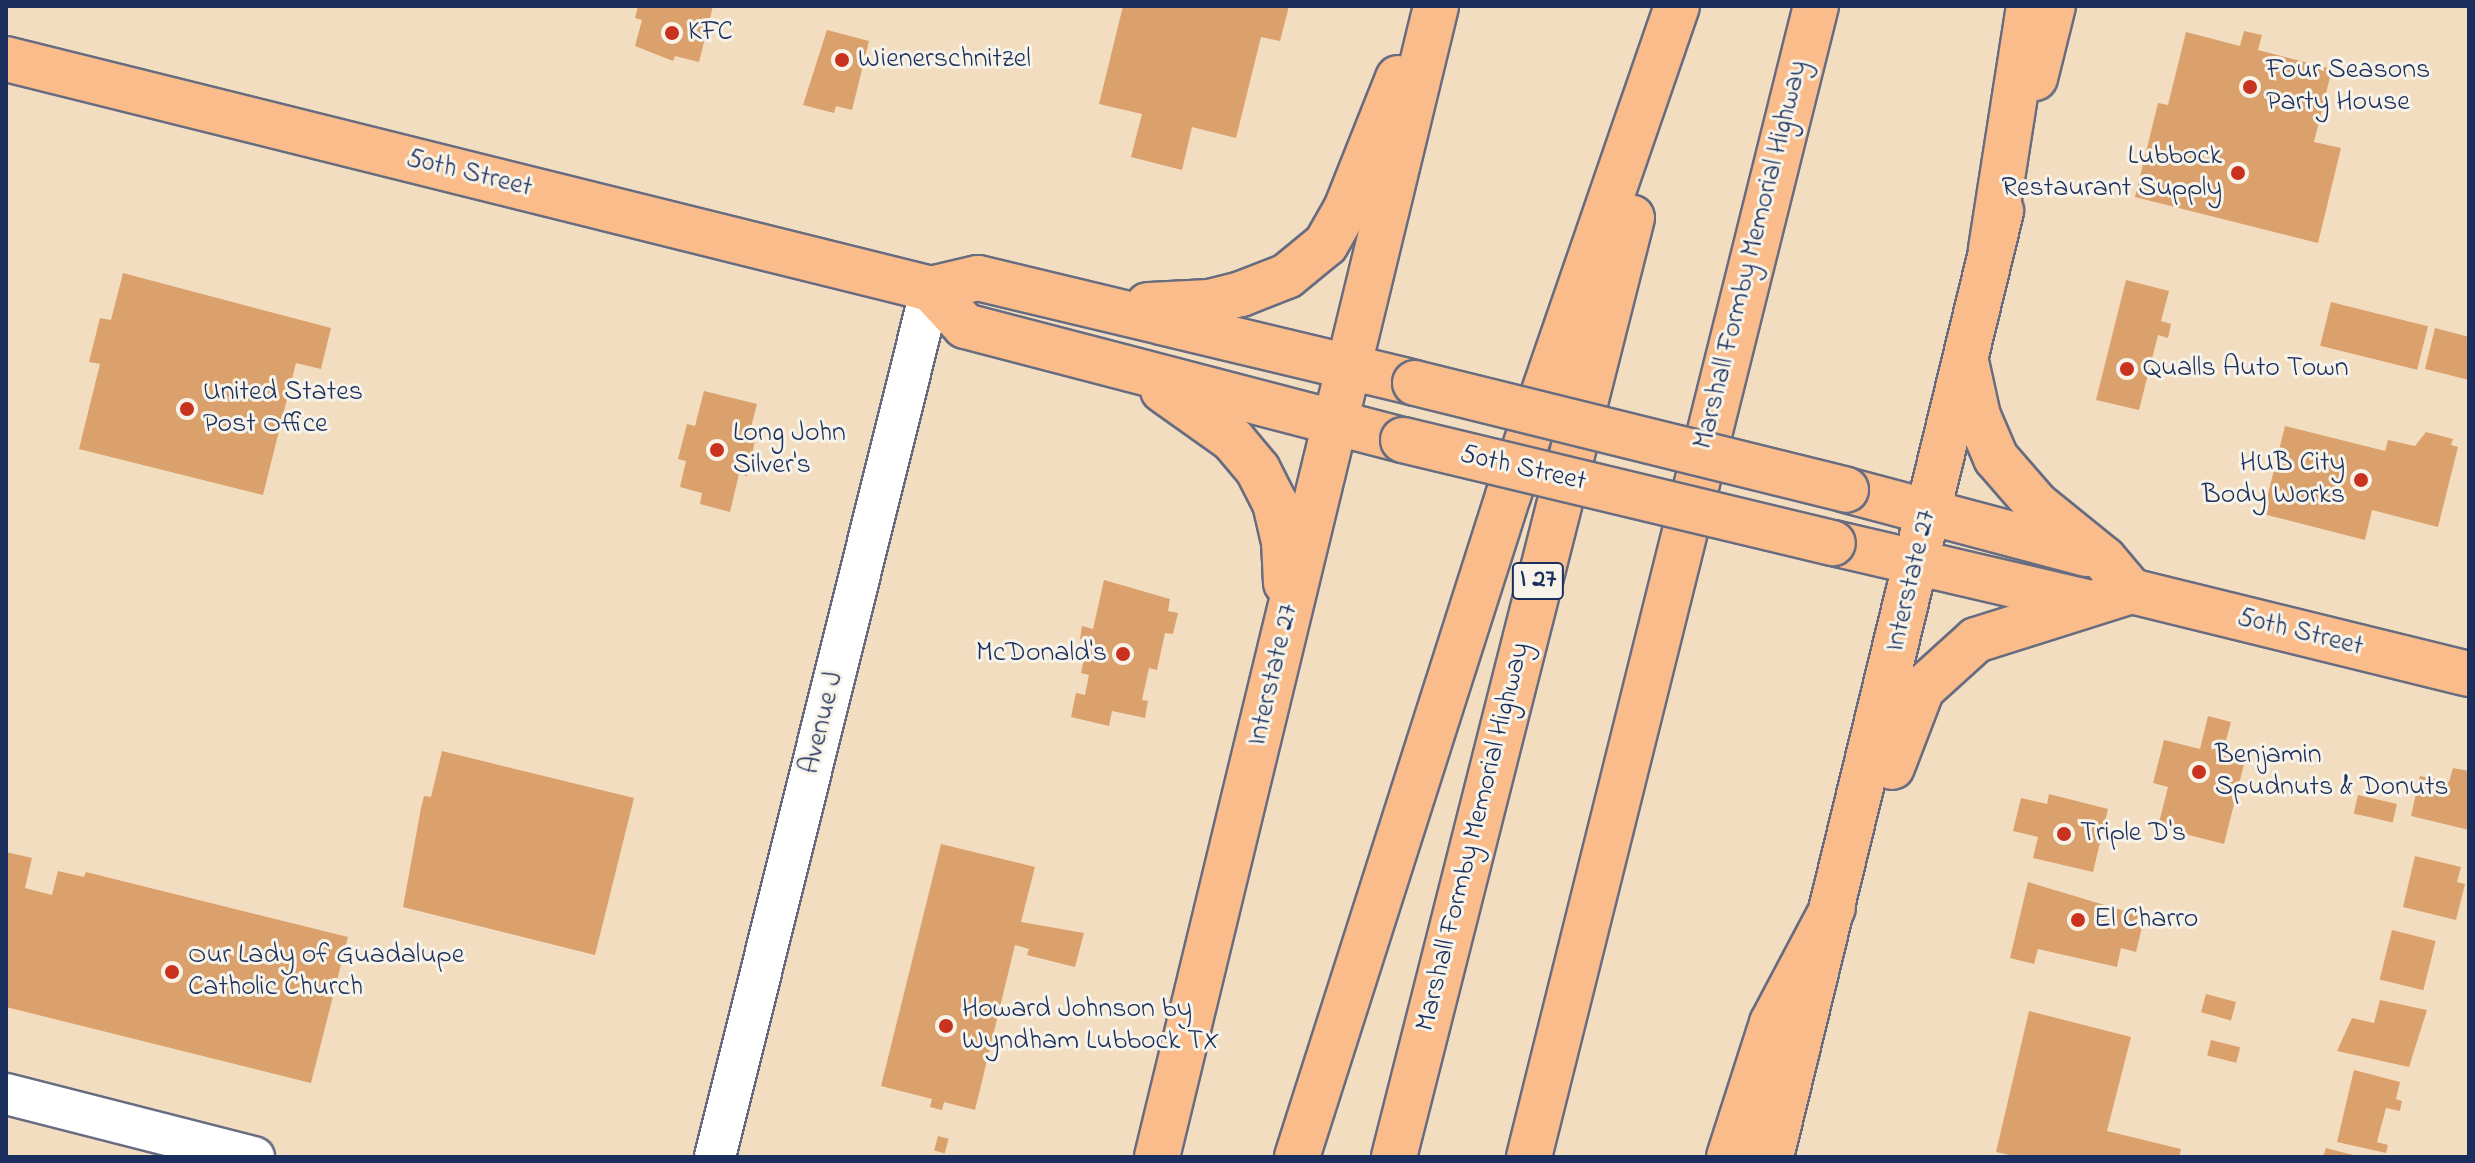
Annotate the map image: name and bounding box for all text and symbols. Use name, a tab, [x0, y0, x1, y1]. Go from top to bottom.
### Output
place label: KFC	[688, 16, 733, 50]
marker: KFC	[663, 24, 681, 42]
place label: Wienerschnitzel	[858, 43, 1031, 77]
marker: Wienerschnitzel	[833, 51, 851, 69]
place label: Four Seasons Party House	[2266, 54, 2430, 120]
street label: Marshall Formby Memorial Highway	[1687, 57, 1817, 453]
marker: Four Seasons Party House	[2241, 78, 2259, 96]
place label: Lubbock Restaurant Supply	[2001, 140, 2222, 206]
street label: 50th Street	[403, 142, 535, 206]
marker: Lubbock Restaurant Supply	[2229, 164, 2247, 182]
place label: Qualls Auto Town	[2143, 352, 2349, 386]
marker: Qualls Auto Town	[2118, 360, 2136, 378]
place label: United States Post Office	[203, 376, 363, 442]
marker: United States Post Office	[178, 400, 196, 418]
place label: Long John Silver's	[733, 417, 846, 483]
street label: 50th Street	[1457, 438, 1589, 500]
marker: Long John Silver's	[708, 441, 726, 459]
place label: HUB City Body Works	[2202, 447, 2345, 513]
marker: HUB City Body Works	[2352, 471, 2370, 489]
street label: Interstate 27	[1879, 507, 1945, 655]
road number: I 27	[1510, 559, 1566, 603]
street label: Interstate 27	[1241, 601, 1307, 749]
street label: 50th Street	[2234, 601, 2366, 665]
place label: McDonald's	[976, 637, 1107, 671]
street label: Marshall Formby Memorial Highway	[1409, 639, 1539, 1035]
marker: McDonald's	[1114, 645, 1132, 663]
street label: Avenue J	[794, 668, 852, 778]
place label: Benjamin Spudnuts & Donuts	[2215, 739, 2449, 805]
marker: Benjamin Spudnuts & Donuts	[2190, 763, 2208, 781]
place label: Triple D's	[2080, 817, 2186, 851]
marker: Triple D's	[2055, 825, 2073, 843]
place label: El Charro	[2094, 903, 2198, 937]
marker: El Charro	[2069, 911, 2087, 929]
place label: Our Lady of Guadalupe Catholic Church	[188, 939, 464, 1005]
marker: Our Lady of Guadalupe Catholic Church	[163, 963, 181, 981]
place label: Howard Johnson by Wyndham Lubbock TX	[962, 993, 1219, 1059]
marker: Howard Johnson by Wyndham Lubbock TX	[937, 1017, 955, 1035]

